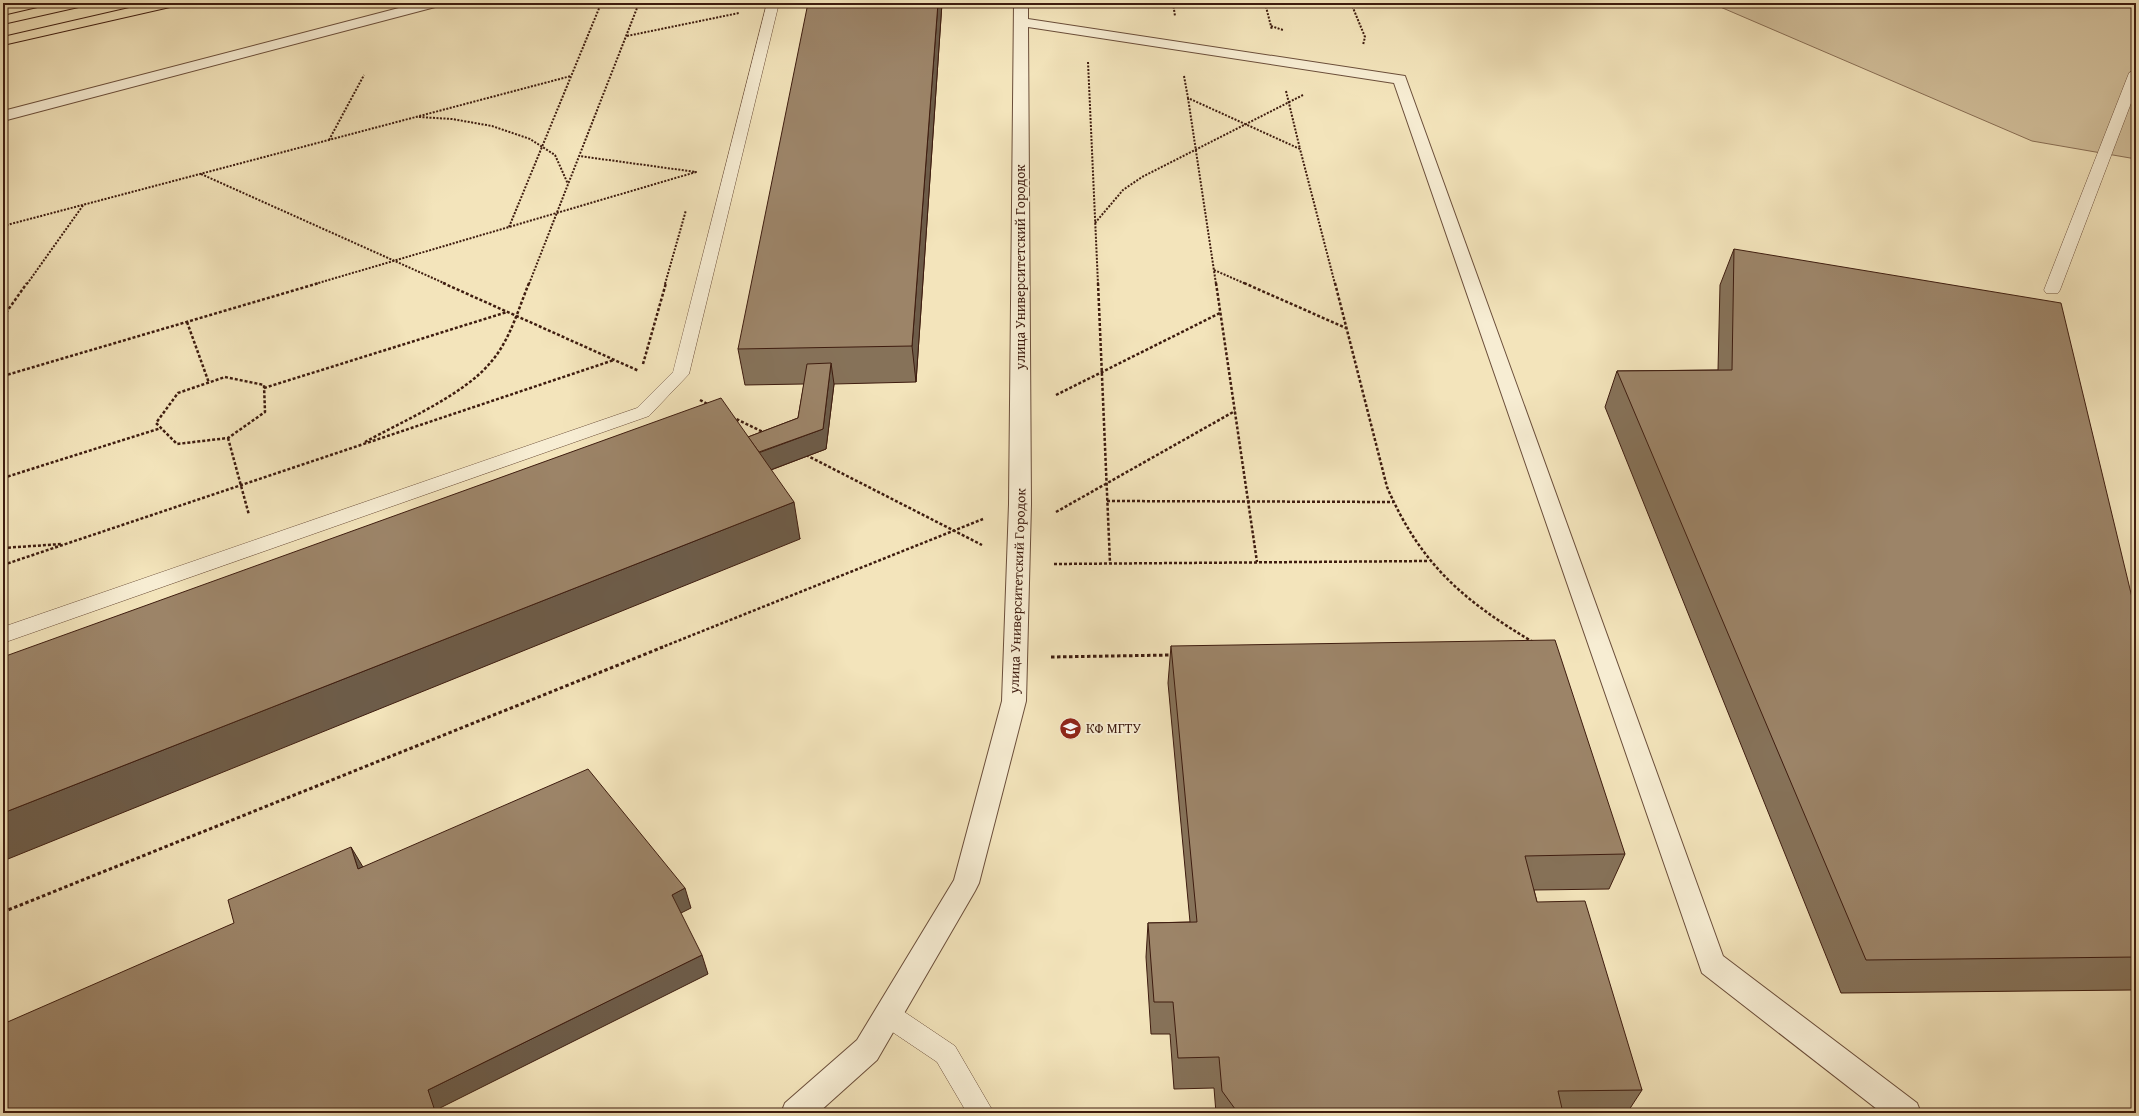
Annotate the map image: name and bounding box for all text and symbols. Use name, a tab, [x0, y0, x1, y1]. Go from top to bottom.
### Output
street label: улица Университетский Городок	[1010, 164, 1030, 371]
street label: улица Университетский Городок	[1003, 487, 1031, 695]
school or university icon: КФ МГТУ	[1057, 715, 1083, 741]
place label: КФ МГТУ	[1086, 718, 1141, 738]

